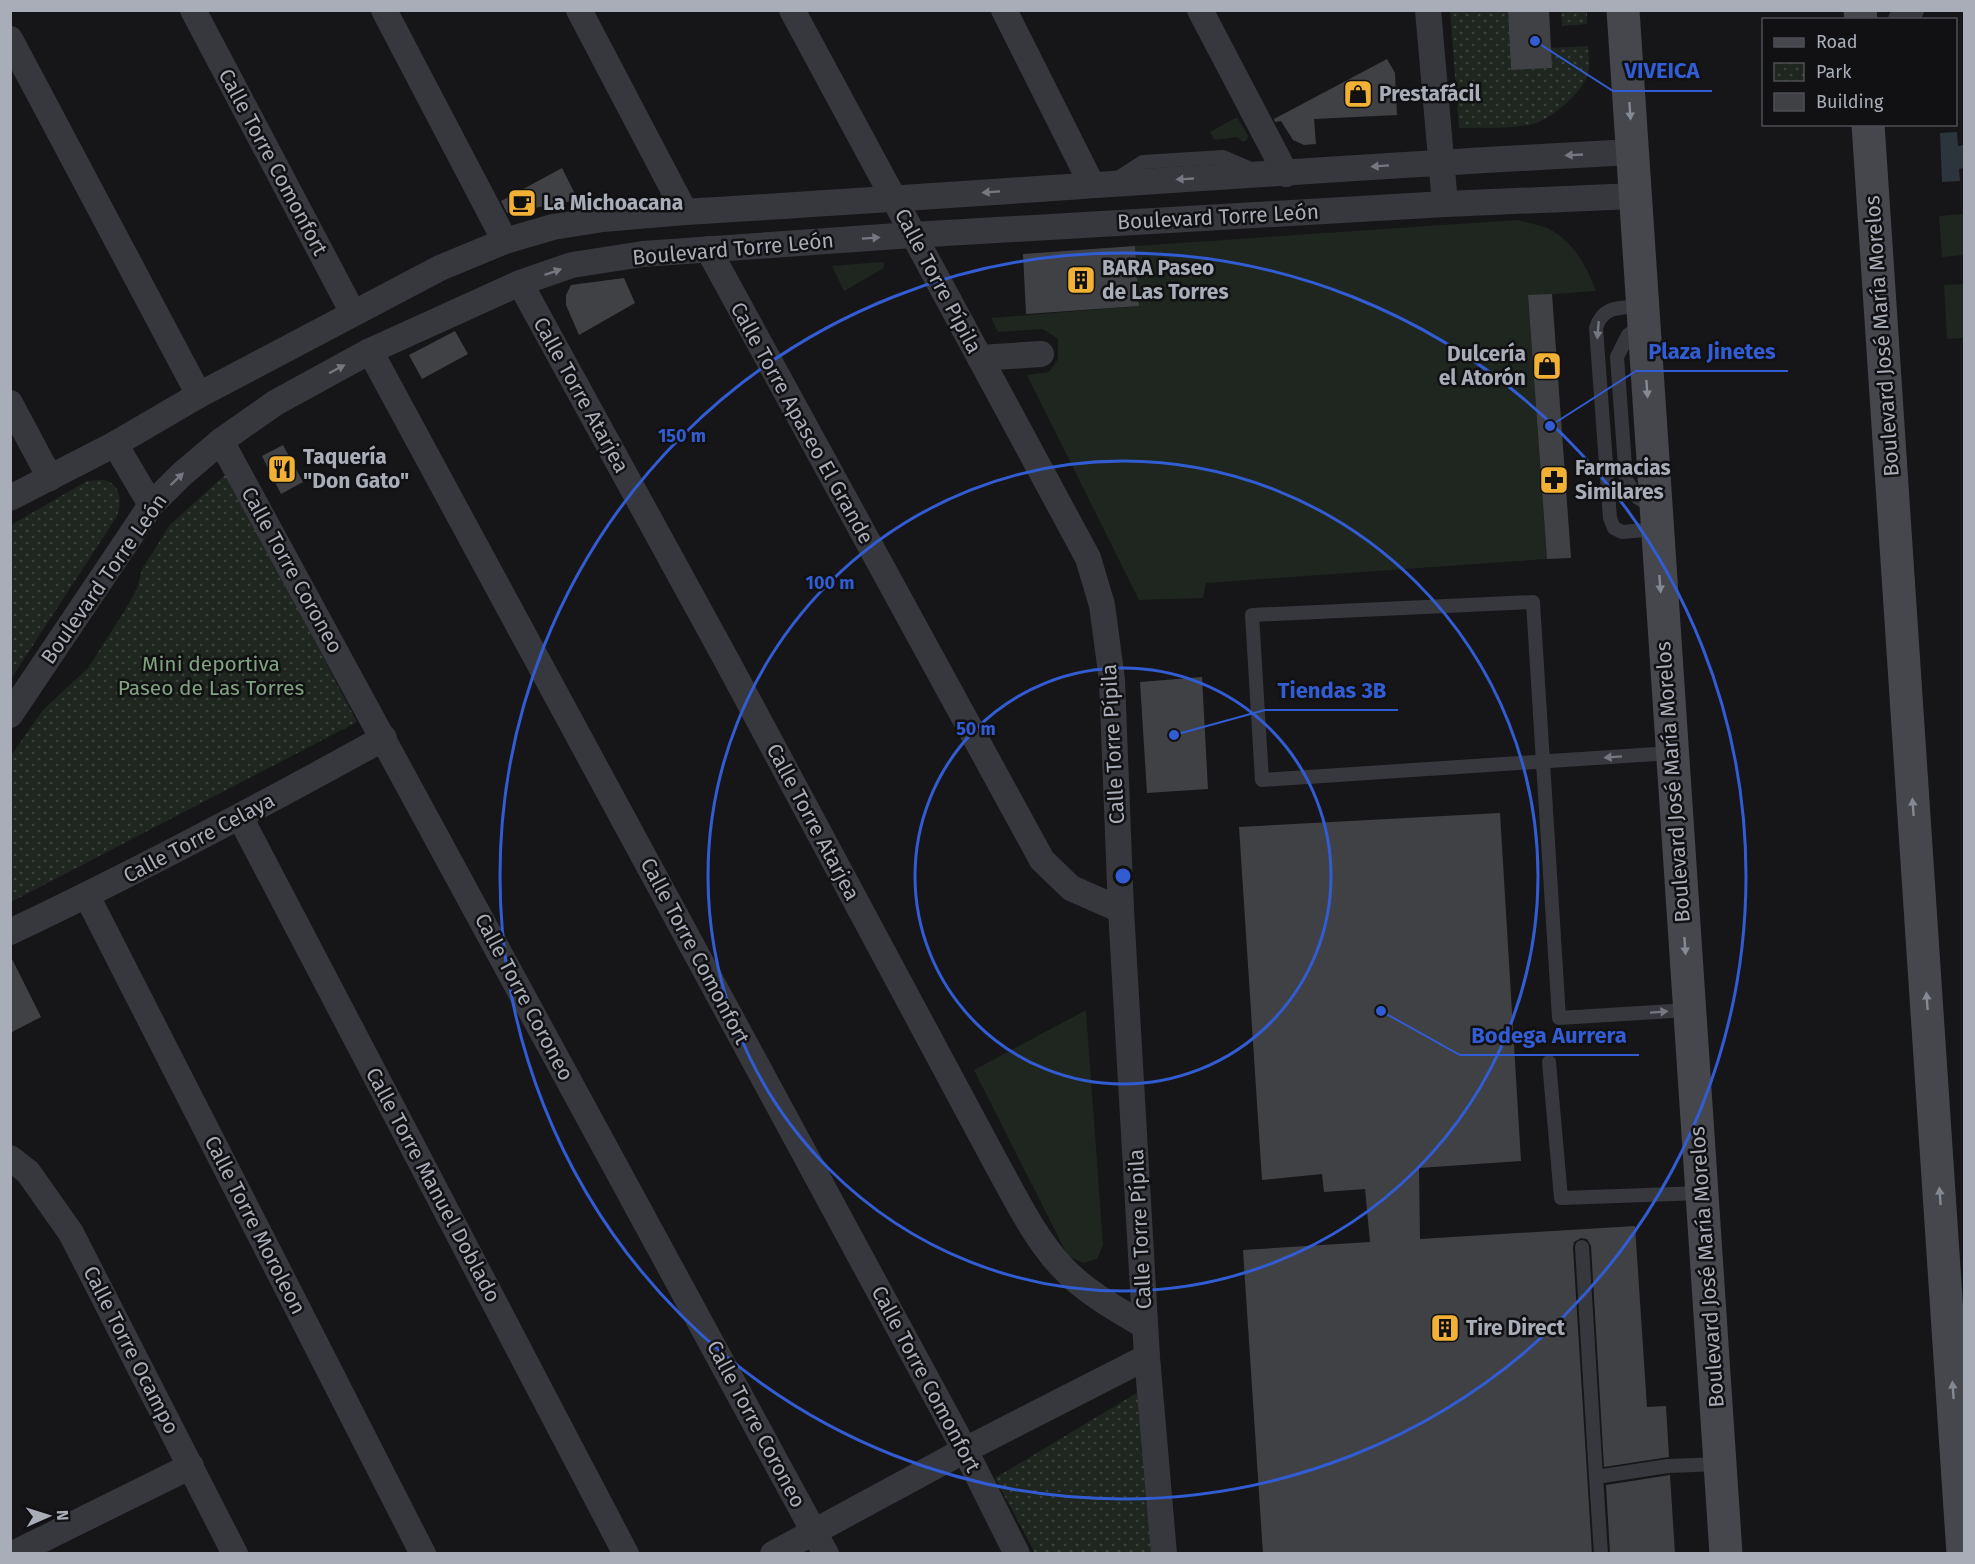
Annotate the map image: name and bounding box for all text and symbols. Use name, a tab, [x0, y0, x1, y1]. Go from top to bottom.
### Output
legend	[1762, 18, 1957, 126]
text: Road	[1816, 31, 1858, 53]
callout: VIVEICA	[1613, 51, 1712, 91]
text: VIVEICA	[1623, 57, 1701, 84]
text: Park	[1816, 61, 1852, 83]
street label: Calle Torre Comonfort	[213, 64, 333, 260]
shop icon: Prestafácil	[1342, 78, 1374, 110]
place label: Prestafácil	[1379, 81, 1482, 107]
text: Building	[1816, 91, 1884, 113]
one-way arrow	[1625, 101, 1635, 120]
one-way arrow	[1565, 150, 1584, 159]
one-way arrow	[1370, 162, 1389, 171]
one-way arrow	[1176, 175, 1195, 184]
cafe icon: La Michoacana	[506, 187, 538, 219]
one-way arrow	[981, 187, 1000, 197]
place label: La Michoacana	[543, 190, 683, 216]
street label: Boulevard José María Morelos	[1859, 194, 1905, 477]
street label: Boulevard Torre León	[1116, 199, 1320, 235]
street label: Calle Torre Pípila	[889, 204, 987, 358]
street label: Boulevard Torre León	[631, 227, 835, 271]
one-way arrow	[862, 233, 881, 242]
place label: BARA Paseo de Las Torres	[1102, 255, 1229, 305]
building icon: BARA Paseo de Las Torres	[1065, 264, 1097, 296]
one-way arrow	[544, 266, 562, 276]
street label: Calle Torre Apaseo El Grande	[725, 298, 879, 548]
street label: Calle Torre Atarjea	[527, 313, 635, 477]
one-way arrow	[1593, 320, 1603, 339]
callout: Plaza Jinetes	[1636, 331, 1788, 371]
text: Plaza Jinetes	[1648, 338, 1776, 365]
place label: Dulcería el Atorón	[1439, 341, 1526, 391]
shop icon: Dulcería el Atorón	[1531, 350, 1563, 382]
one-way arrow	[329, 364, 346, 374]
one-way arrow	[1642, 380, 1652, 399]
text: 150 m	[658, 425, 706, 447]
place label: Taquería "Don Gato"	[303, 444, 409, 494]
restaurant icon: Taquería "Don Gato"	[266, 453, 298, 485]
place label: Farmacias Similares	[1575, 455, 1671, 505]
pharmacy icon: Farmacias Similares	[1538, 464, 1570, 496]
one-way arrow	[169, 472, 183, 486]
street label: Calle Torre Coroneo	[236, 482, 348, 658]
street label: Boulevard Torre León	[35, 489, 173, 669]
text: 100 m	[806, 572, 854, 594]
one-way arrow	[1655, 574, 1665, 593]
street label: Boulevard José María Morelos	[1650, 640, 1696, 923]
park label: Mini deportiva Paseo de Las Torres	[118, 651, 304, 701]
street label: Calle Torre Pípila	[1096, 663, 1130, 825]
callout: Tiendas 3B	[1265, 670, 1398, 710]
text: Tiendas 3B	[1278, 677, 1386, 704]
text: 50 m	[956, 718, 996, 740]
street label: Calle Torre Atarjea	[761, 739, 865, 905]
one-way arrow	[1603, 752, 1622, 761]
street label: Calle Torre Celaya	[119, 787, 279, 889]
one-way arrow	[1909, 797, 1918, 816]
street label: Calle Torre Comonfort	[635, 853, 755, 1049]
centre of rings	[1113, 866, 1133, 886]
street label: Calle Torre Coroneo	[469, 909, 579, 1085]
one-way arrow	[1680, 936, 1690, 955]
one-way arrow	[1922, 992, 1931, 1011]
one-way arrow	[1649, 1007, 1668, 1016]
callout: Bodega Aurrera	[1460, 1015, 1639, 1055]
text: Bodega Aurrera	[1471, 1022, 1627, 1049]
street label: Calle Torre Manuel Doblado	[360, 1063, 506, 1307]
street label: Boulevard José María Morelos	[1684, 1125, 1730, 1408]
street label: Calle Torre Moroleon	[199, 1131, 311, 1319]
street label: Calle Torre Pípila	[1123, 1148, 1157, 1310]
one-way arrow	[1935, 1186, 1944, 1205]
street label: Calle Torre Ocampo	[77, 1262, 185, 1438]
street label: Calle Torre Comonfort	[866, 1281, 986, 1477]
building icon: Tire Direct	[1429, 1312, 1461, 1344]
place label: Tire Direct	[1466, 1315, 1566, 1341]
street label: Calle Torre Coroneo	[701, 1336, 811, 1512]
one-way arrow	[1948, 1381, 1957, 1400]
north arrow	[18, 1486, 78, 1546]
text: N	[53, 1509, 72, 1521]

